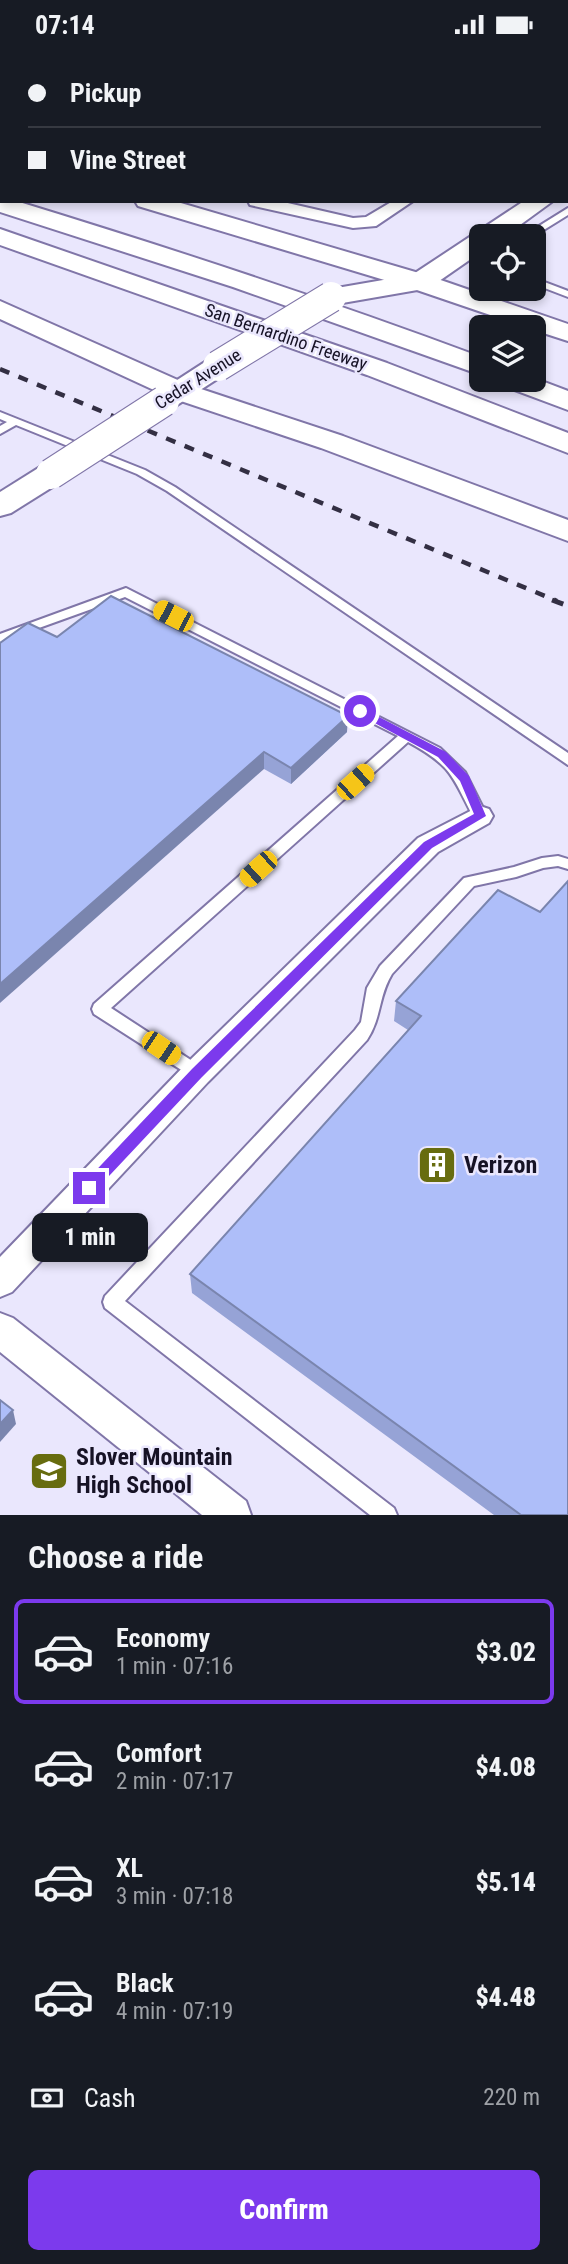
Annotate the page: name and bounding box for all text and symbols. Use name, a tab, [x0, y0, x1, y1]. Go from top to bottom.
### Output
text: 07:14	[35, 10, 95, 40]
text: Pickup	[70, 78, 141, 108]
text: Vine Street	[70, 145, 186, 175]
map controls	[469, 224, 546, 392]
button: locate	[469, 224, 546, 301]
street label: San Bernardino Freeway	[202, 299, 371, 374]
button: layers	[469, 315, 546, 392]
street label: Cedar Avenue	[151, 344, 245, 413]
car	[150, 597, 197, 635]
route start	[344, 695, 376, 727]
car	[333, 760, 378, 804]
car	[236, 847, 281, 891]
car	[138, 1028, 185, 1068]
building icon: Verizon	[416, 1144, 458, 1186]
place label: Verizon	[464, 1151, 537, 1179]
route end	[73, 1172, 105, 1204]
callout: 1 min	[31, 1213, 147, 1261]
text: 1 min	[64, 1224, 116, 1251]
place label: Slover Mountain High School	[76, 1443, 233, 1499]
school or university icon: Slover Mountain High School	[28, 1450, 70, 1492]
text: Choose a ride	[28, 1538, 203, 1576]
icon: car	[32, 1620, 95, 1683]
text: Economy	[116, 1623, 210, 1653]
text: $3.02	[475, 1637, 536, 1667]
text: 1 min · 07:16	[116, 1653, 233, 1680]
icon: car	[32, 1735, 95, 1798]
text: Comfort	[116, 1738, 202, 1768]
text: $4.08	[475, 1752, 536, 1782]
text: 2 min · 07:17	[116, 1768, 233, 1795]
icon: car	[32, 1850, 95, 1913]
text: XL	[116, 1853, 143, 1883]
text: $5.14	[475, 1867, 536, 1897]
text: 3 min · 07:18	[116, 1883, 233, 1910]
icon: car	[32, 1965, 95, 2028]
text: Black	[116, 1968, 174, 1998]
text: $4.48	[475, 1982, 536, 2012]
text: 4 min · 07:19	[116, 1998, 233, 2025]
icon: cash	[28, 2079, 66, 2117]
text: Cash	[84, 2083, 136, 2113]
text: 220 m	[483, 2084, 540, 2111]
button: Confirm	[28, 2170, 540, 2250]

